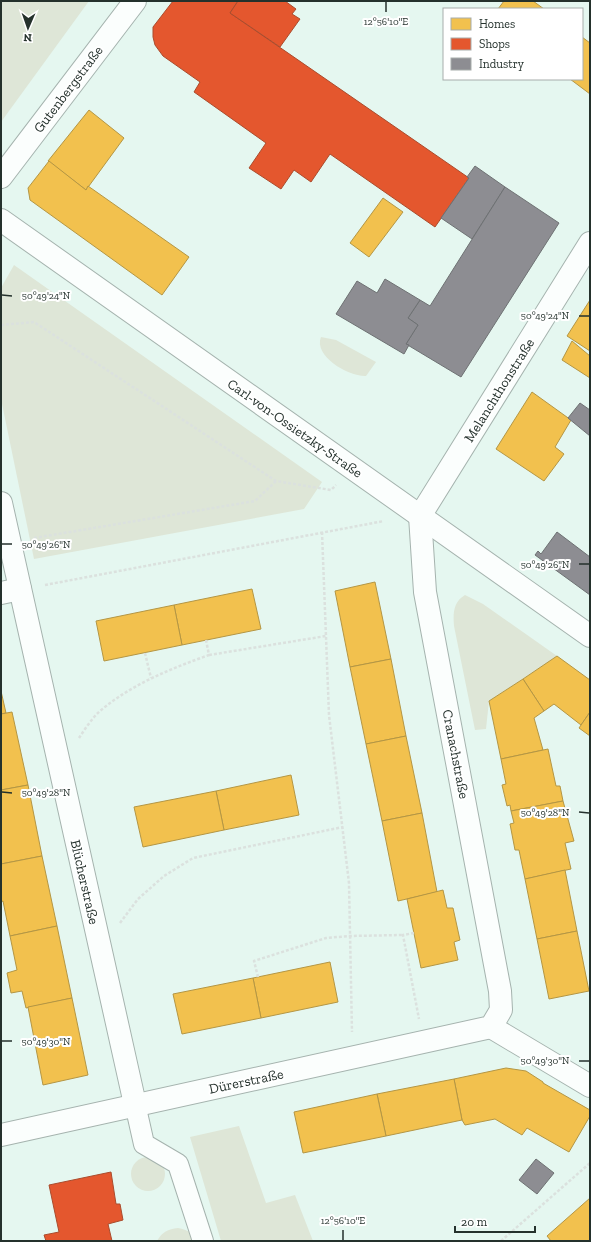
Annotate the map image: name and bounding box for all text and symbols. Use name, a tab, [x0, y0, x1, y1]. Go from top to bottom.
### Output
north arrow	[8, 8, 48, 48]
legend	[443, 8, 583, 80]
text: 12°56'10"E	[364, 16, 408, 28]
text: Homes	[479, 17, 515, 31]
text: N	[23, 31, 32, 44]
text: Shops	[479, 37, 510, 51]
street label: Gutenbergstraße	[30, 42, 107, 136]
text: Industry	[479, 57, 525, 71]
text: 50°49'24"N	[22, 290, 71, 302]
text: 50°49'24"N	[521, 310, 570, 322]
street label: Melanchthonstraße	[461, 335, 538, 445]
street label: Carl-von-Ossietzky-Straße	[224, 375, 366, 482]
text: 50°49'26"N	[22, 539, 71, 551]
text: 50°49'26"N	[521, 559, 570, 571]
street label: Cranachstraße	[439, 708, 473, 801]
text: 50°49'28"N	[22, 787, 71, 799]
text: 50°49'28"N	[521, 807, 570, 819]
street label: Blücherstraße	[67, 838, 103, 927]
text: 50°49'30"N	[22, 1036, 71, 1048]
text: 50°49'30"N	[521, 1055, 570, 1067]
street label: Dürerstraße	[207, 1065, 285, 1098]
scale bar	[455, 1208, 535, 1234]
text: 12°56'10"E	[321, 1215, 365, 1227]
text: 20 m	[461, 1215, 488, 1229]

